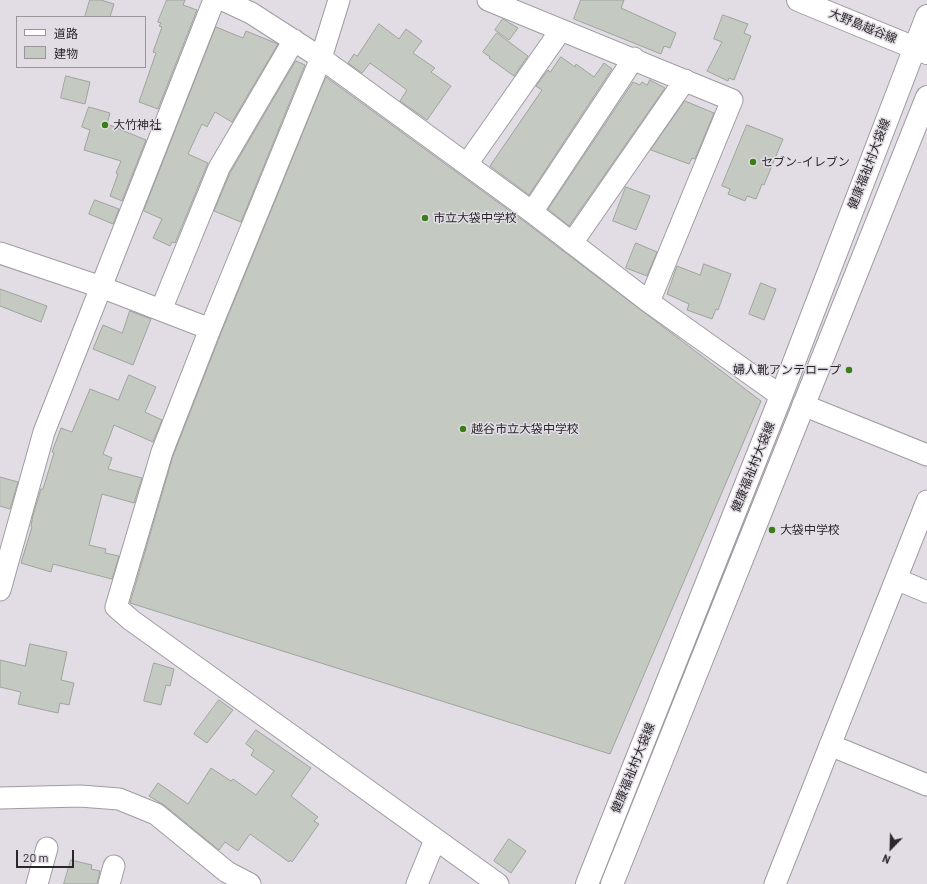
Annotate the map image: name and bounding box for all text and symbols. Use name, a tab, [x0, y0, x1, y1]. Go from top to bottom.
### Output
street label: 大野島越谷線	[827, 6, 899, 46]
legend	[16, 16, 146, 68]
text: 道路	[54, 26, 78, 40]
text: 建物	[54, 46, 78, 60]
street label: 健康福祉村大袋線	[845, 117, 893, 211]
place label: 大竹神社	[113, 118, 161, 132]
marker: 大竹神社	[100, 120, 110, 130]
place label: セブン-イレブン	[761, 155, 850, 169]
marker: セブン-イレブン	[748, 157, 758, 167]
place label: 市立大袋中学校	[433, 211, 517, 225]
marker: 市立大袋中学校	[420, 213, 430, 223]
place label: 婦人靴アンテロープ	[733, 363, 841, 377]
marker: 婦人靴アンテロープ	[844, 365, 854, 375]
street label: 健康福祉村大袋線	[728, 420, 778, 514]
place label: 越谷市立大袋中学校	[471, 422, 579, 436]
marker: 越谷市立大袋中学校	[458, 424, 468, 434]
place label: 大袋中学校	[780, 523, 840, 537]
marker: 大袋中学校	[767, 525, 777, 535]
street label: 健康福祉村大袋線	[608, 721, 658, 815]
north arrow	[871, 828, 911, 868]
scale bar	[18, 842, 76, 868]
text: 20 m	[23, 850, 49, 864]
text: N	[880, 852, 892, 867]

